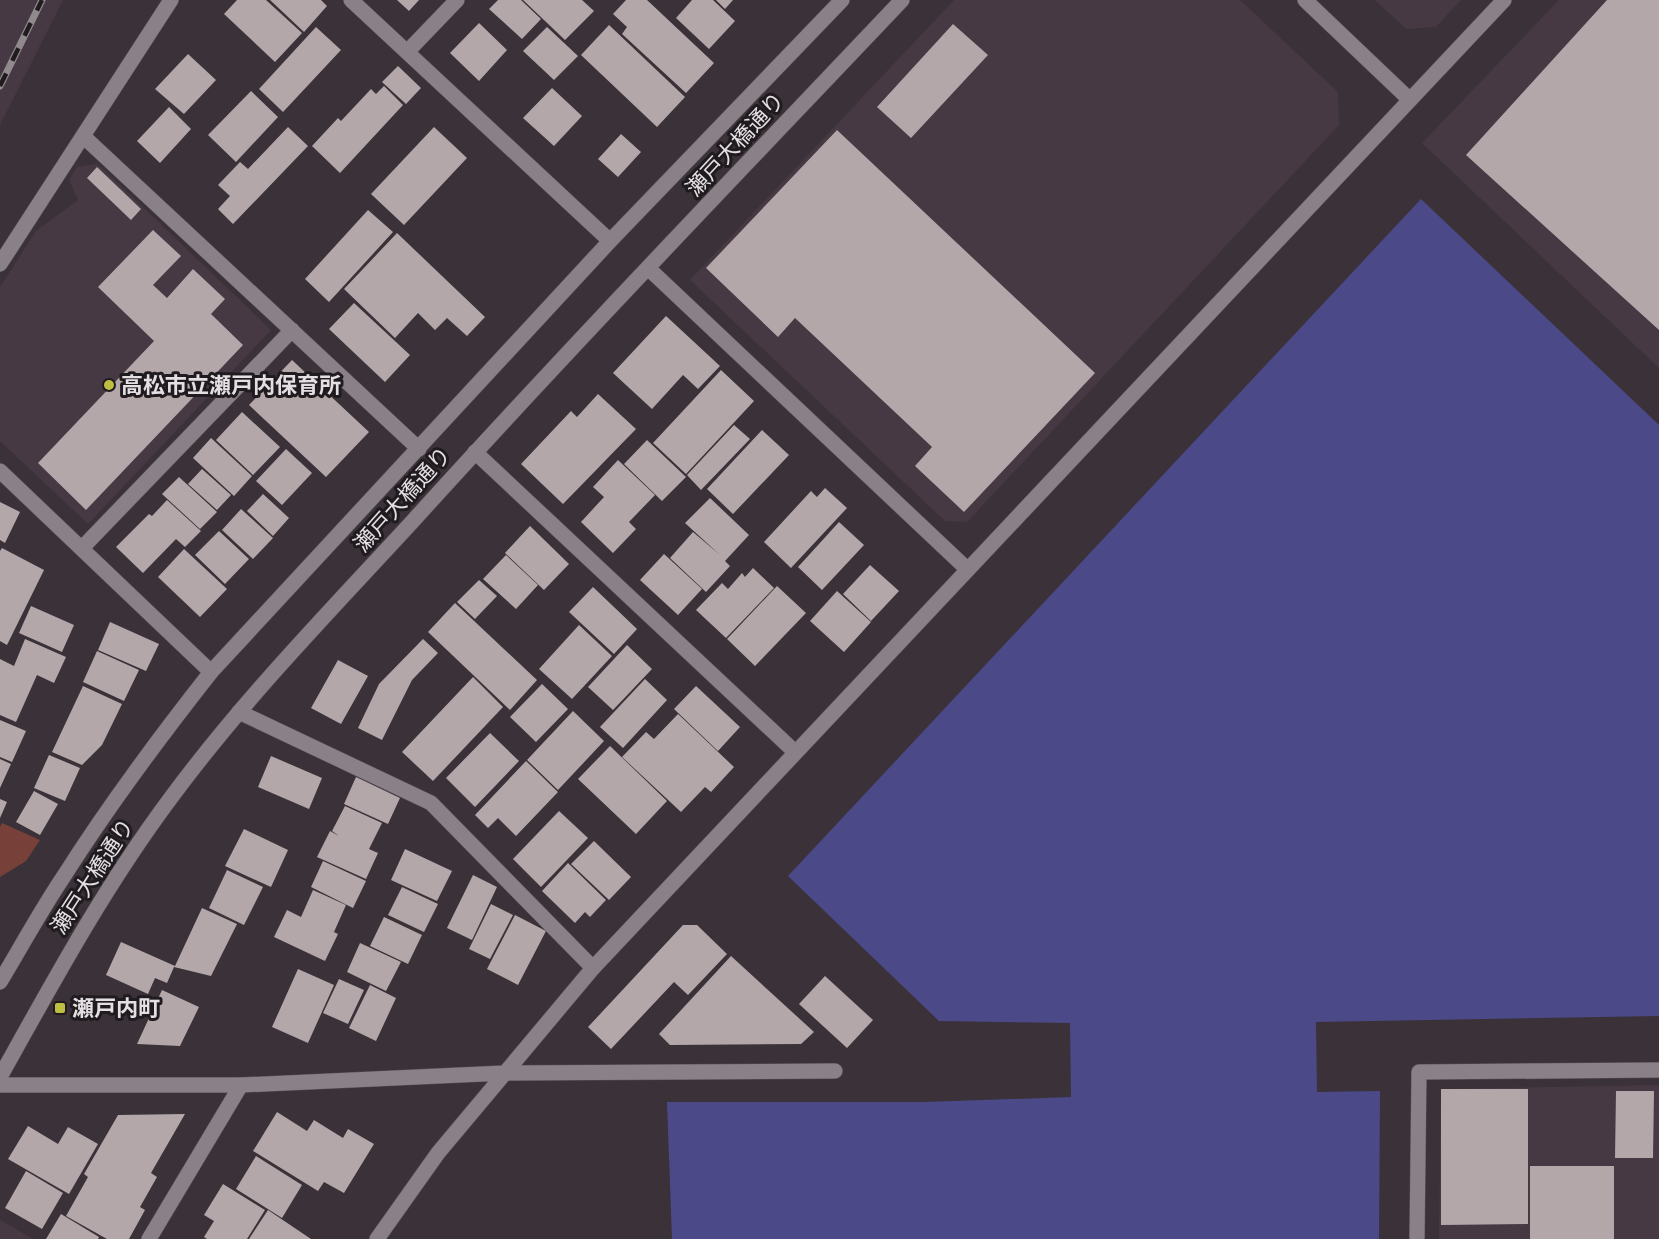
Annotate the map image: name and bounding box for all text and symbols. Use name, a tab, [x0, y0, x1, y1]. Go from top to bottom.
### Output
street label: 瀬戸大橋通り	[678, 84, 792, 204]
place label: 高松市立瀬戸内保育所	[121, 368, 341, 402]
marker: 高松市立瀬戸内保育所	[102, 378, 116, 392]
street label: 瀬戸大橋通り	[345, 439, 459, 559]
street label: 瀬戸大橋通り	[42, 811, 142, 941]
place label: 瀬戸内町	[72, 991, 160, 1025]
marker: 瀬戸内町	[53, 1001, 67, 1015]

